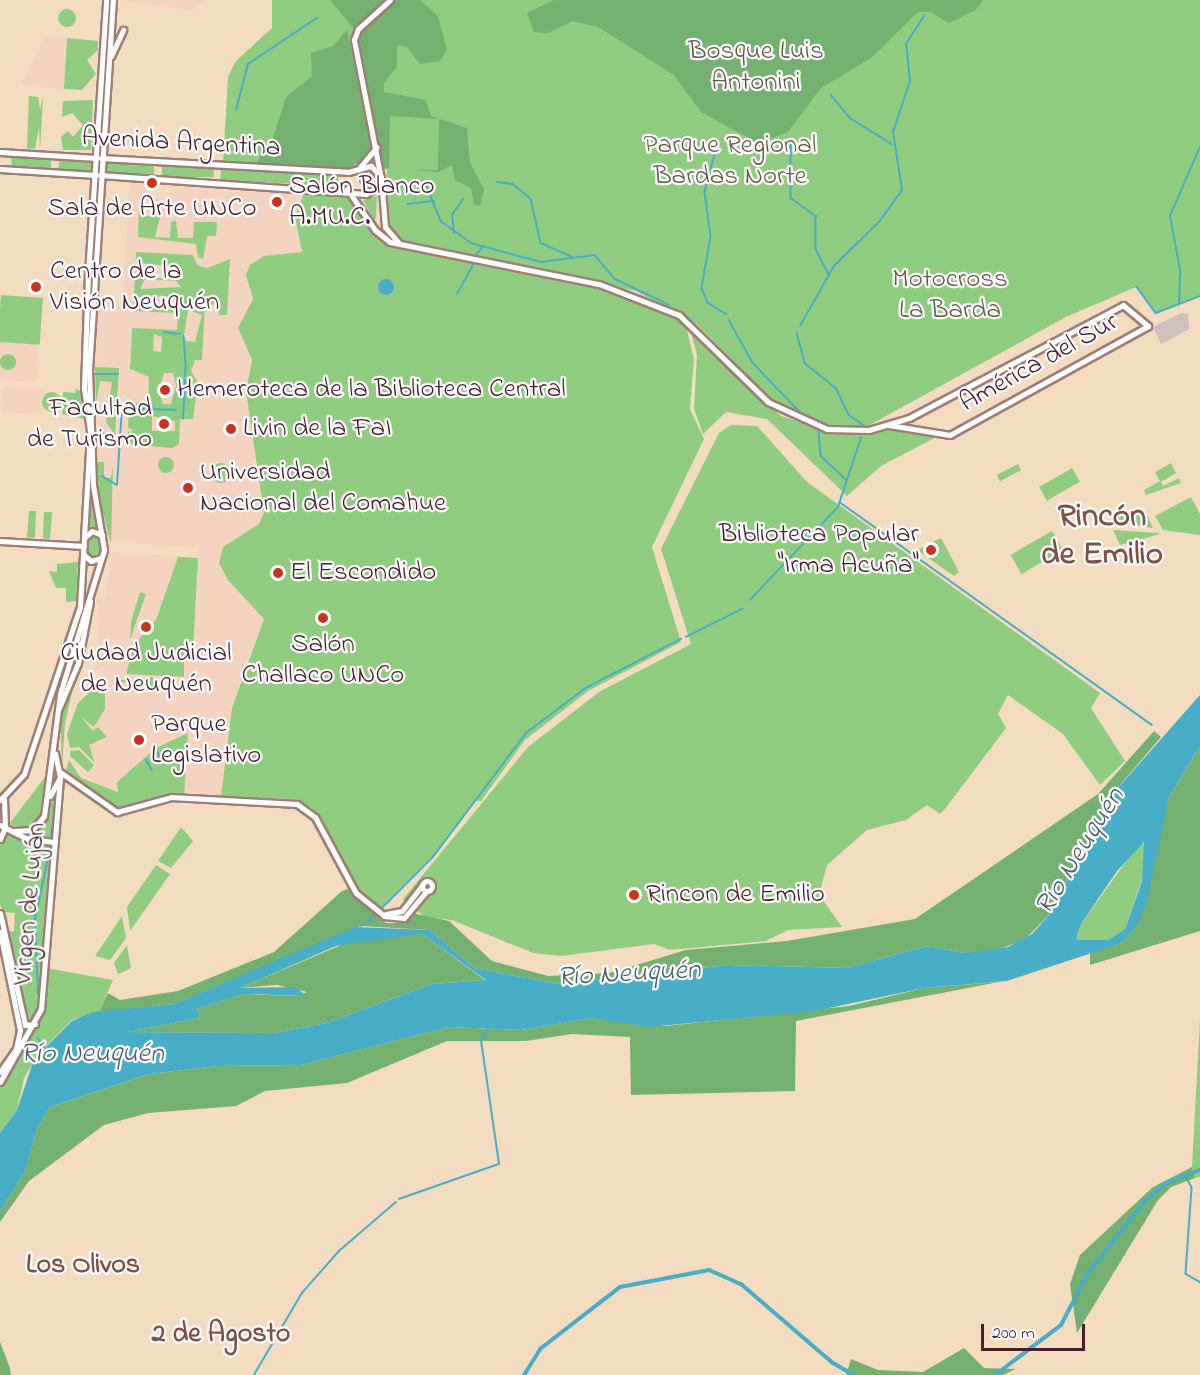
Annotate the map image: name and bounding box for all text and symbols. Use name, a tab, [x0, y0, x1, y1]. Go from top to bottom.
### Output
park label: Bosque Luis Antonini	[688, 35, 824, 98]
street label: Avenida Argentina	[81, 122, 281, 164]
park label: Parque Regional Bardas Norte	[644, 129, 816, 192]
place label: Salón Blanco A.MU.C.	[289, 170, 435, 233]
marker: Sala de Arte UNCo	[145, 176, 159, 190]
place label: Sala de Arte UNCo	[48, 193, 256, 225]
marker: Salón Blanco A.MU.C.	[270, 195, 284, 209]
place label: Centro de la Visión Neuquén	[50, 255, 219, 318]
park label: Motocross La Barda	[892, 263, 1008, 326]
marker: Centro de la Visión Neuquén	[27, 278, 45, 296]
street label: América del Sur	[954, 306, 1124, 420]
place label: Hemeroteca de la Biblioteca Central	[177, 374, 566, 406]
marker: Hemeroteca de la Biblioteca Central	[158, 383, 172, 397]
place label: Facultad de Turismo	[27, 392, 152, 455]
place label: Livin de la FaI	[243, 413, 391, 445]
marker: Facultad de Turismo	[157, 417, 171, 431]
marker: Livin de la FaI	[224, 422, 238, 436]
place label: Universidad Nacional del Comahue	[200, 456, 446, 519]
marker: Universidad Nacional del Comahue	[181, 481, 195, 495]
district label: Rincón de Emilio	[1041, 498, 1163, 576]
place label: Biblioteca Popular "Irma Acuña"	[719, 518, 919, 581]
marker: Biblioteca Popular "Irma Acuña"	[924, 543, 938, 557]
place label: El Escondido	[290, 557, 436, 589]
marker: El Escondido	[271, 566, 285, 580]
marker: Salón Challaco UNCo	[316, 611, 330, 625]
marker: Ciudad Judicial de Neuquén	[139, 620, 153, 634]
place label: Salón Challaco UNCo	[242, 628, 404, 691]
place label: Ciudad Judicial de Neuquén	[60, 637, 232, 700]
place label: Parque Legislativo	[151, 708, 261, 771]
marker: Parque Legislativo	[132, 733, 146, 747]
water label: Río Neuquén	[1029, 782, 1133, 922]
street label: Virgen de Luján	[7, 821, 53, 987]
place label: Rincon de Emilio	[646, 879, 825, 911]
marker: Rincon de Emilio	[627, 888, 641, 902]
water label: Río Neuquén	[557, 954, 701, 996]
water label: Río Neuquén	[20, 1038, 164, 1072]
district label: Los Olivos	[26, 1249, 140, 1283]
scale bar	[984, 1312, 1088, 1350]
district label: 2 de Agosto	[152, 1318, 290, 1352]
text: 200 m	[992, 1321, 1035, 1347]

